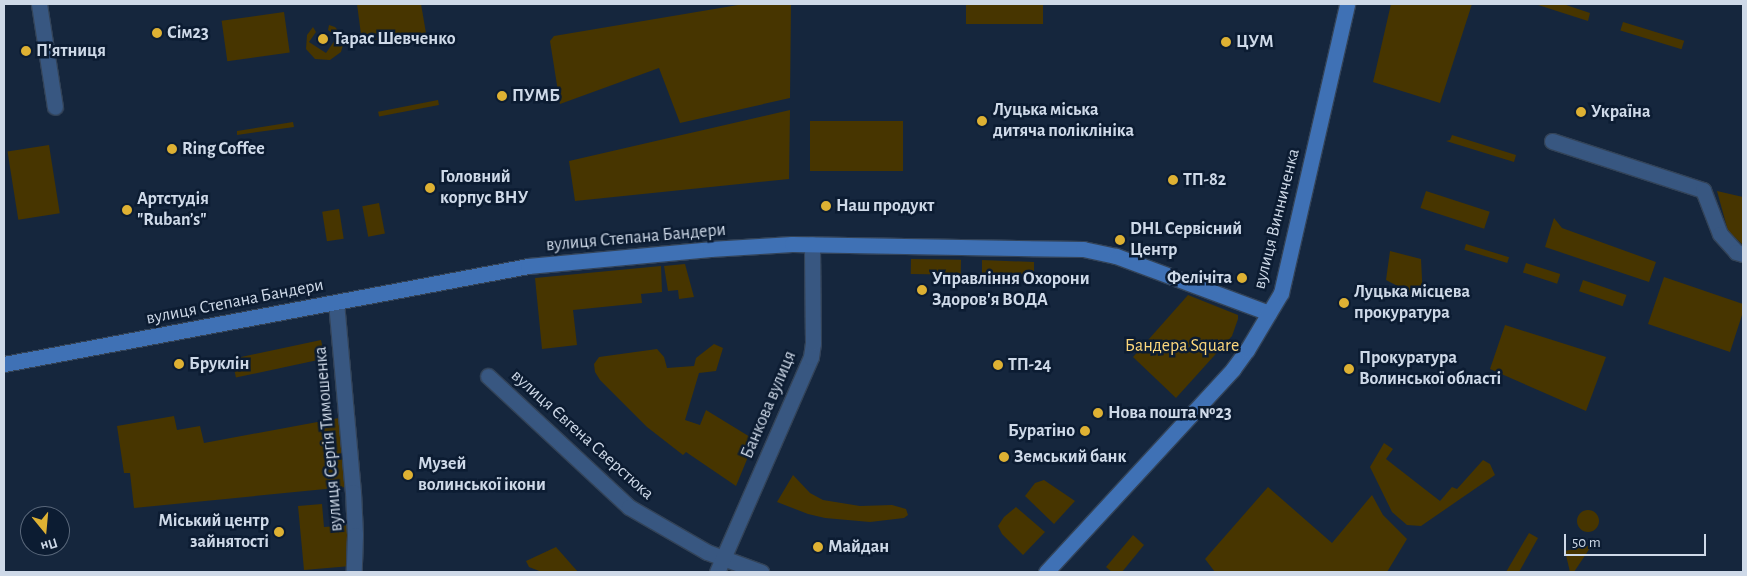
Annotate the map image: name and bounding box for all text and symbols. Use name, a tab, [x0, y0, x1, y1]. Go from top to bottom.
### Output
place label: Сім23	[167, 22, 209, 44]
marker: Сім23	[151, 27, 163, 39]
place label: Тарас Шевченко	[333, 28, 456, 50]
place label: ЦУМ	[1236, 31, 1274, 53]
marker: Тарас Шевченко	[317, 33, 329, 45]
marker: ЦУМ	[1220, 36, 1232, 48]
place label: П'ятниця	[36, 40, 106, 62]
marker: П'ятниця	[20, 45, 32, 57]
place label: ПУМБ	[512, 85, 560, 107]
marker: ПУМБ	[496, 90, 508, 102]
place label: Луцька міська дитяча поліклініка	[993, 100, 1134, 142]
place label: Україна	[1591, 101, 1651, 123]
marker: Україна	[1575, 106, 1587, 118]
marker: Луцька міська дитяча поліклініка	[975, 114, 989, 128]
place label: Ring Coffee	[182, 138, 265, 160]
marker: Ring Coffee	[166, 143, 178, 155]
street label: вулиця Винниченка	[1249, 146, 1305, 292]
place label: Головний корпус ВНУ	[440, 167, 528, 210]
place label: ТП-82	[1183, 169, 1226, 191]
marker: ТП-82	[1167, 174, 1179, 186]
marker: Головний корпус ВНУ	[424, 182, 436, 194]
place label: Артстудія "Ruban’s"	[137, 189, 209, 232]
place label: Наш продукт	[836, 195, 934, 217]
marker: Наш продукт	[820, 200, 832, 212]
marker: Артстудія "Ruban’s"	[121, 204, 133, 216]
street label: вулиця Степана Бандери	[545, 219, 727, 257]
place label: DHL Сервісний Центр	[1130, 219, 1242, 262]
marker: DHL Сервісний Центр	[1114, 234, 1126, 246]
place label: Фелічіта	[1167, 267, 1232, 289]
place label: Управління Охорони Здоров'я ВОДА	[932, 269, 1090, 312]
marker: Фелічіта	[1236, 272, 1248, 284]
street label: вулиця Степана Бандери	[144, 274, 326, 330]
place label: Луцька місцева прокуратура	[1354, 282, 1470, 324]
marker: Управління Охорони Здоров'я ВОДА	[916, 284, 928, 296]
marker: Луцька місцева прокуратура	[1338, 297, 1350, 309]
park label: Бандера Square	[1125, 335, 1239, 357]
street label: вулиця Сергія Тимошенка	[310, 346, 348, 532]
street label: Банкова вулиця	[737, 348, 801, 462]
place label: Прокуратура Волинської області	[1359, 348, 1501, 390]
place label: Бруклін	[189, 353, 249, 375]
place label: ТП-24	[1008, 354, 1051, 376]
marker: Бруклін	[173, 358, 185, 370]
marker: ТП-24	[992, 359, 1004, 371]
marker: Прокуратура Волинської області	[1343, 363, 1355, 375]
street label: вулиця Євгена Сверстюка	[506, 365, 658, 505]
place label: Нова пошта №23	[1108, 402, 1232, 424]
marker: Нова пошта №23	[1092, 407, 1104, 419]
place label: Буратіно	[1008, 420, 1075, 442]
marker: Буратіно	[1079, 425, 1091, 437]
place label: Земський банк	[1014, 446, 1126, 468]
marker: Земський банк	[998, 451, 1010, 463]
place label: Музей волинської ікони	[418, 454, 546, 496]
marker: Музей волинської ікони	[402, 469, 414, 481]
north arrow	[20, 506, 70, 556]
place label: Міський центр зайнятості	[158, 511, 269, 554]
scale bar	[1567, 524, 1710, 556]
marker: Міський центр зайнятості	[273, 526, 285, 538]
text: Пн	[39, 535, 59, 554]
text: 50 m	[1572, 535, 1601, 550]
place label: Майдан	[828, 536, 889, 558]
marker: Майдан	[812, 541, 824, 553]

